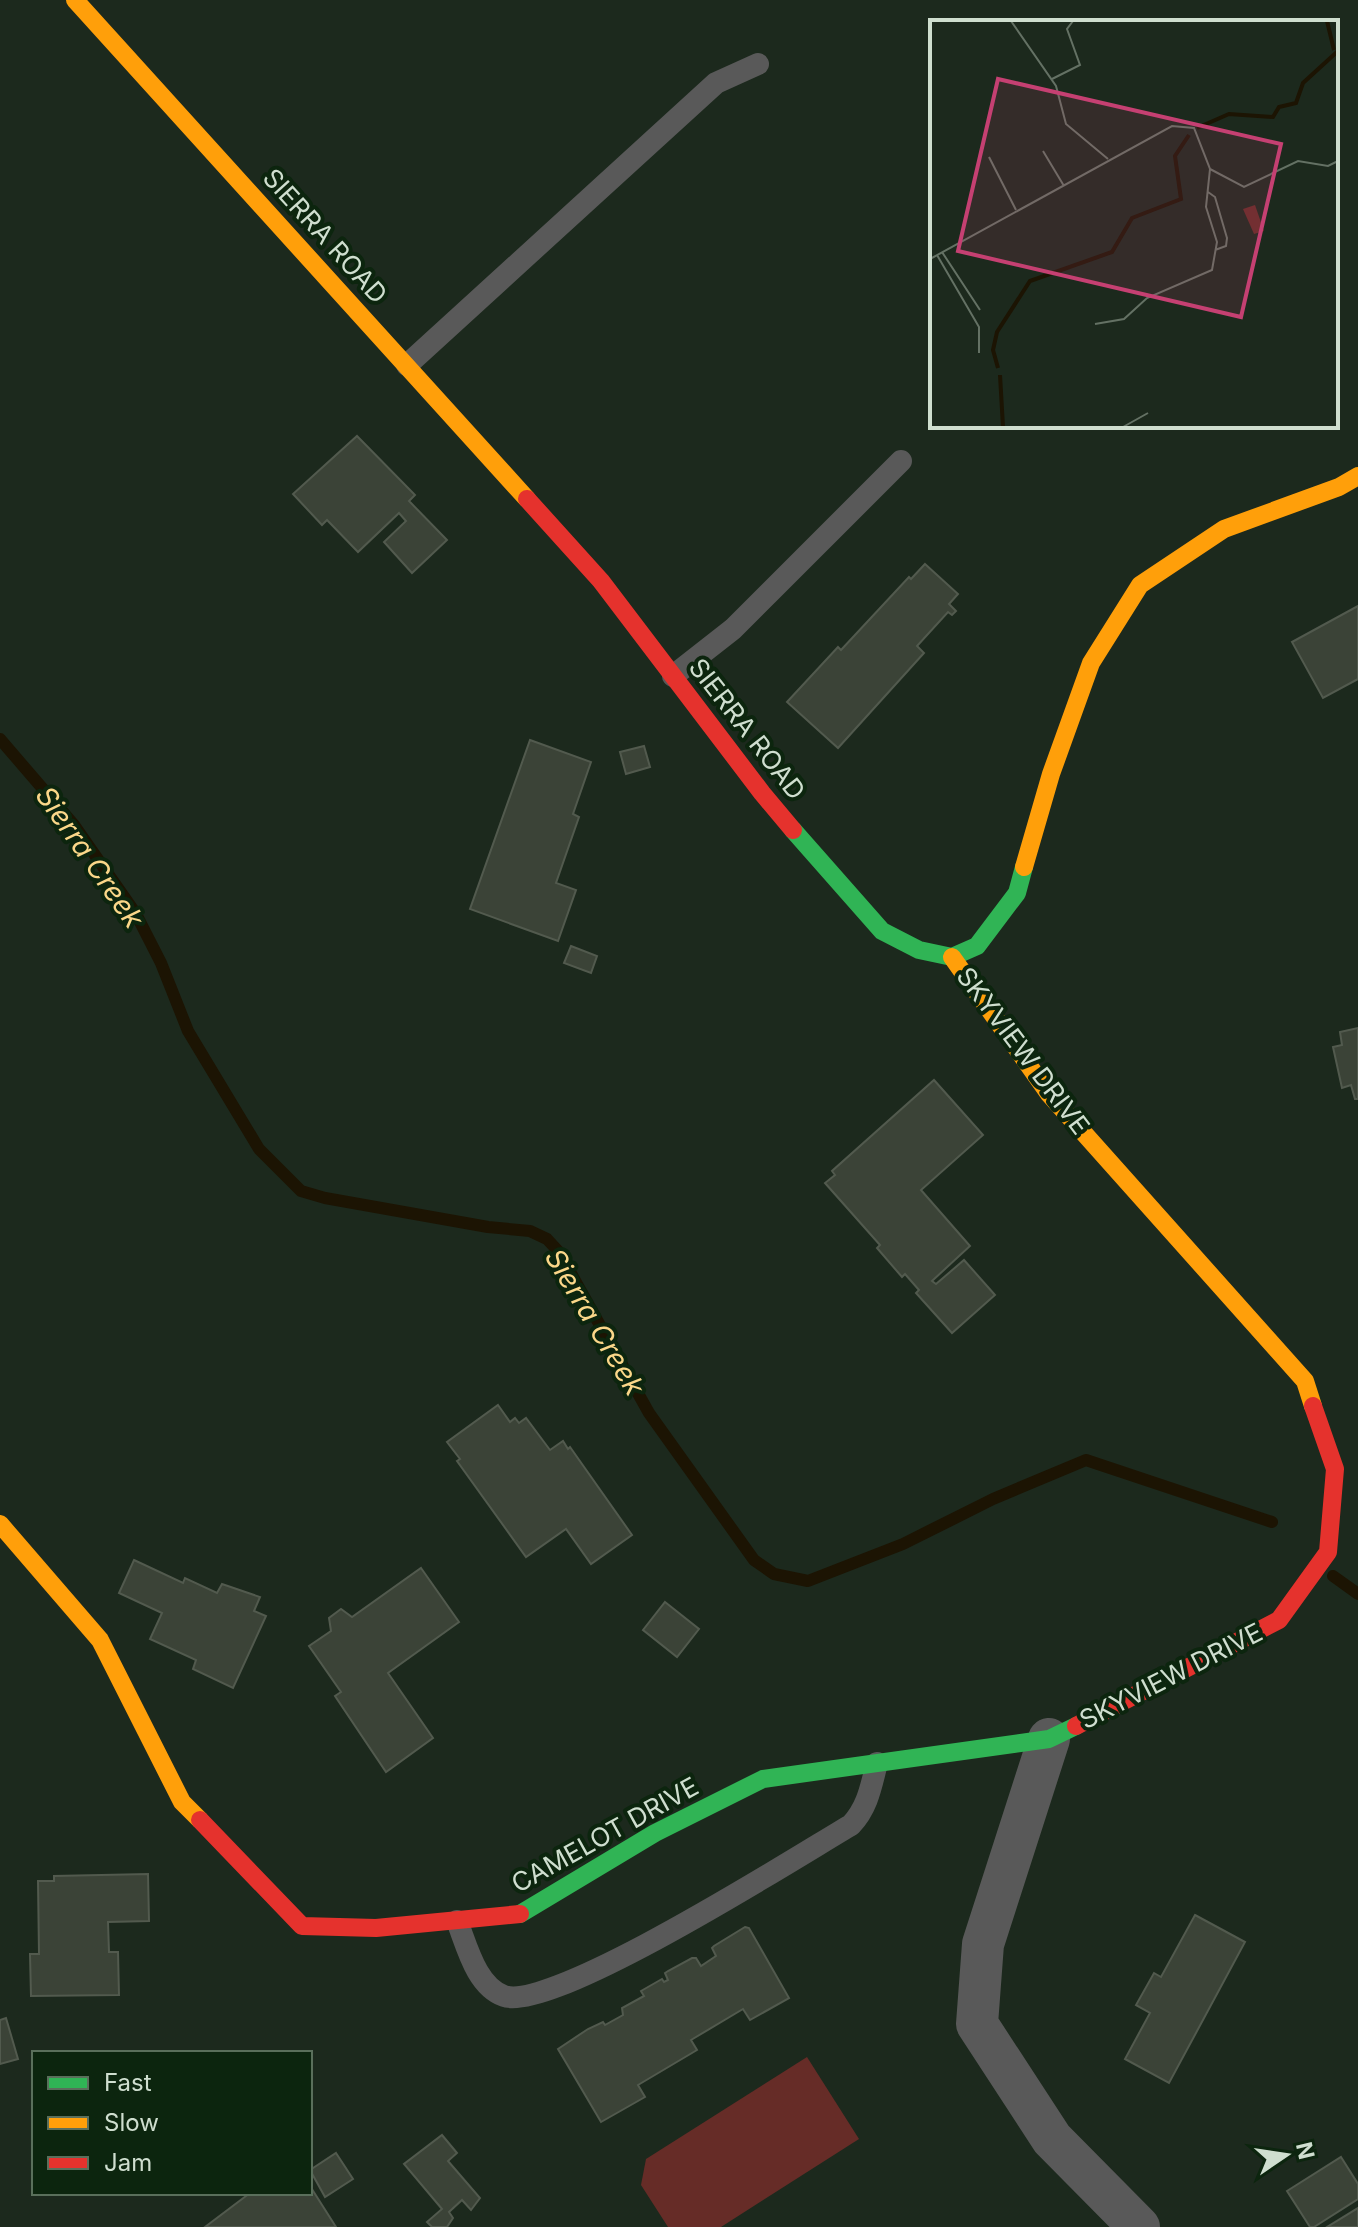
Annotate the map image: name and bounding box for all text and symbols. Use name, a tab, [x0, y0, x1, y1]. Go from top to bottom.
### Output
inset map	[930, 20, 1338, 428]
street label: SIERRA ROAD	[257, 162, 394, 309]
street label: SIERRA ROAD	[683, 652, 812, 805]
water label: Sierra Creek	[29, 780, 152, 935]
street label: SKYVIEW DRIVE	[950, 961, 1096, 1140]
water label: Sierra Creek	[538, 1242, 652, 1402]
street label: SKYVIEW DRIVE	[1074, 1616, 1268, 1735]
street label: CAMELOT DRIVE	[506, 1770, 704, 1899]
legend	[32, 2051, 312, 2195]
text: Fast	[104, 2068, 152, 2097]
text: Slow	[104, 2108, 159, 2137]
north arrow	[1246, 2115, 1326, 2195]
text: N	[1291, 2139, 1320, 2162]
text: Jam	[104, 2148, 152, 2177]

